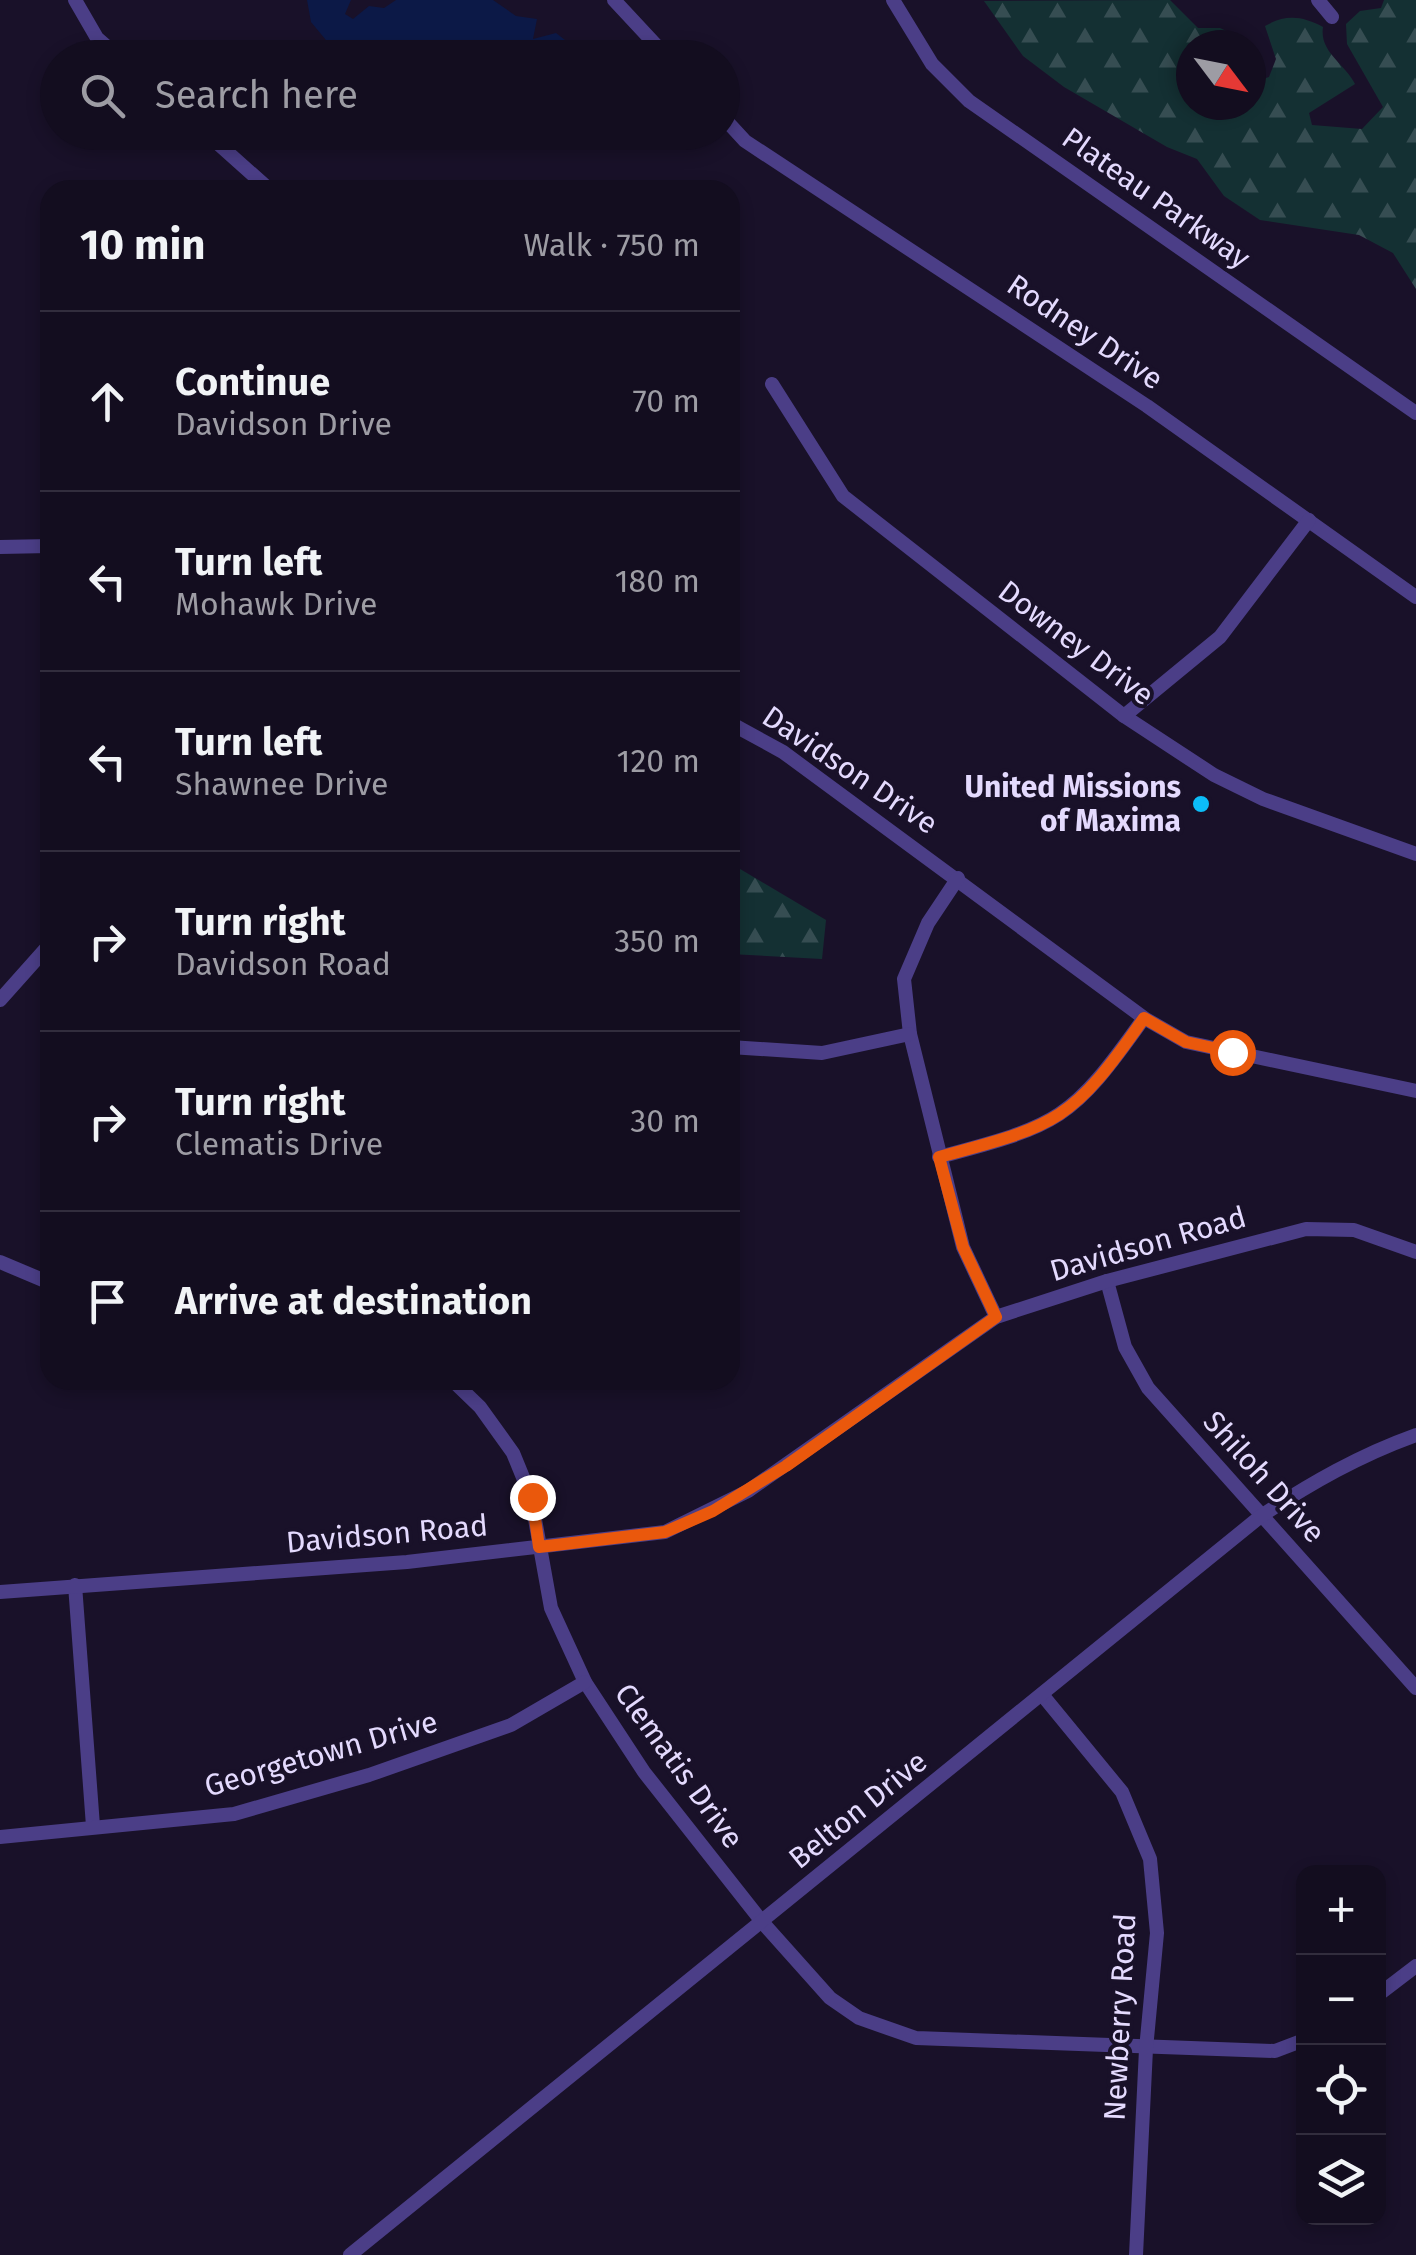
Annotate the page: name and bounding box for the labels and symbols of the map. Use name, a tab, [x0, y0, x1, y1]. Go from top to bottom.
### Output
north arrow	[1176, 30, 1266, 120]
street label: Plateau Parkway	[1055, 120, 1257, 276]
street label: Rodney Drive	[1000, 267, 1170, 397]
street label: Downey Drive	[991, 573, 1161, 713]
street label: Davidson Drive	[756, 698, 944, 842]
place label: United Missions of Maxima	[964, 769, 1181, 839]
marker: United Missions of Maxima	[1190, 793, 1212, 815]
route start	[1210, 1030, 1256, 1076]
street label: Davidson Road	[1046, 1199, 1250, 1289]
street label: Shiloh Drive	[1196, 1404, 1332, 1550]
route end	[510, 1475, 556, 1521]
street label: Davidson Road	[285, 1507, 489, 1561]
street label: Clematis Drive	[607, 1676, 751, 1856]
street label: Georgetown Drive	[200, 1704, 442, 1804]
street label: Belton Drive	[782, 1743, 934, 1877]
street label: Newberry Road	[1097, 1912, 1143, 2122]

